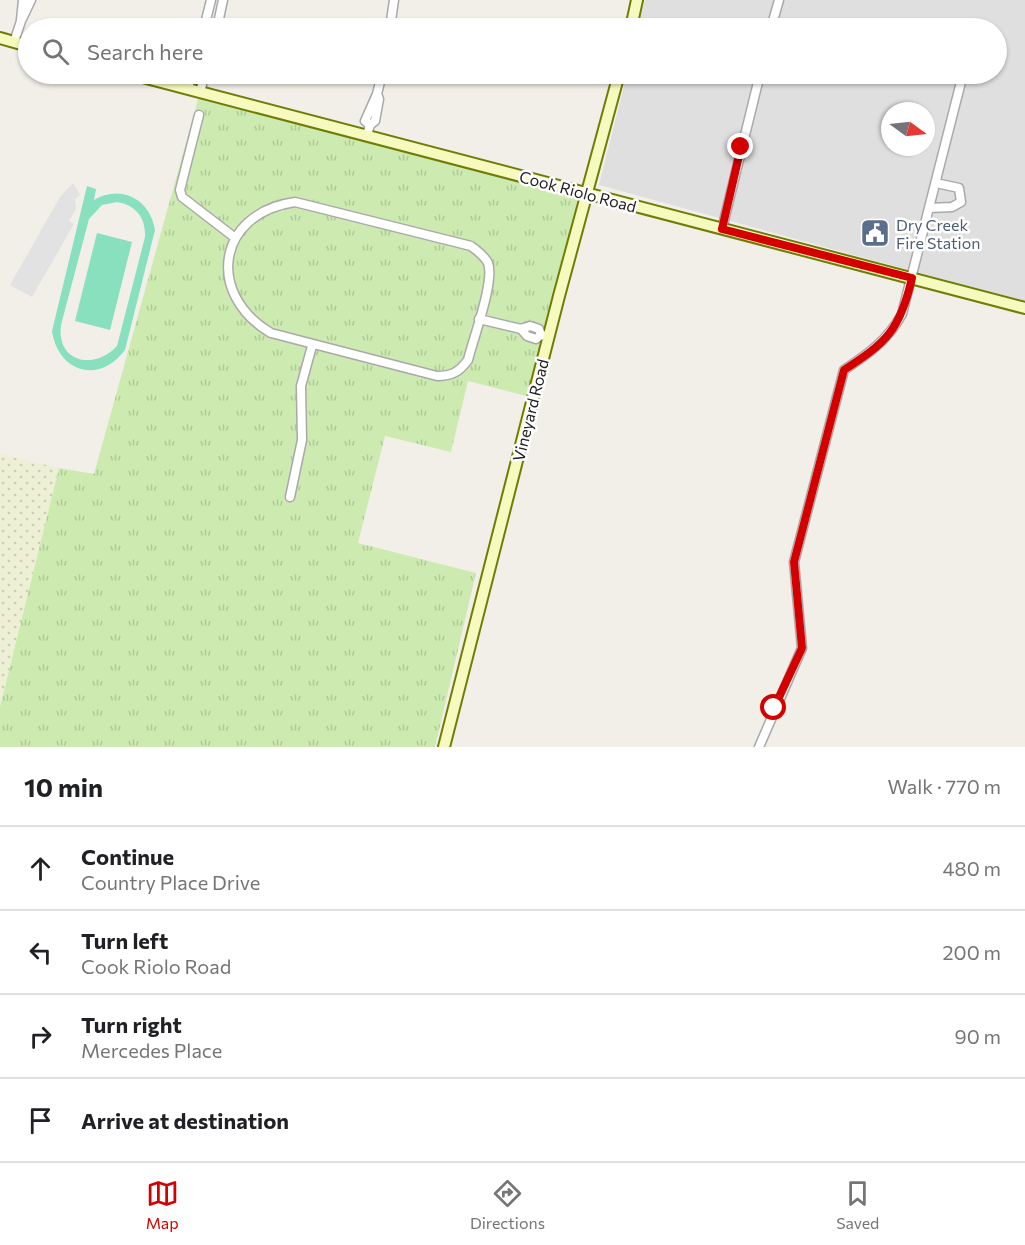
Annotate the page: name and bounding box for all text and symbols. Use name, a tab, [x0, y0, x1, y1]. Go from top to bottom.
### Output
search box	[18, 18, 1007, 84]
icon: search	[39, 35, 72, 68]
text: Search here	[87, 38, 203, 65]
north arrow	[881, 102, 935, 156]
route end	[727, 133, 753, 159]
street label: Cook Riolo Road	[517, 166, 639, 216]
place label: Dry Creek Fire Station	[896, 215, 980, 252]
public building icon: Dry Creek Fire Station	[859, 217, 891, 249]
street label: Vineyard Road	[508, 357, 552, 463]
route start	[760, 694, 786, 720]
text: 10 min	[24, 771, 103, 802]
text: Walk · 770 m	[887, 774, 1001, 798]
text: Continue	[81, 843, 174, 870]
icon: ahead	[24, 852, 57, 885]
text: 480 m	[943, 856, 1001, 880]
text: Country Place Drive	[81, 870, 260, 894]
text: Turn left	[81, 927, 168, 954]
icon: left	[24, 936, 57, 969]
text: 200 m	[943, 940, 1001, 964]
text: Cook Riolo Road	[81, 954, 231, 978]
text: Turn right	[81, 1011, 182, 1038]
icon: right	[24, 1020, 57, 1053]
text: 90 m	[955, 1024, 1001, 1048]
text: Mercedes Place	[81, 1038, 222, 1062]
icon: arrive	[24, 1104, 57, 1137]
text: Arrive at destination	[81, 1107, 289, 1134]
tab: Map	[146, 1177, 179, 1232]
tab: Directions	[470, 1177, 545, 1232]
tab: Saved	[836, 1177, 879, 1232]

